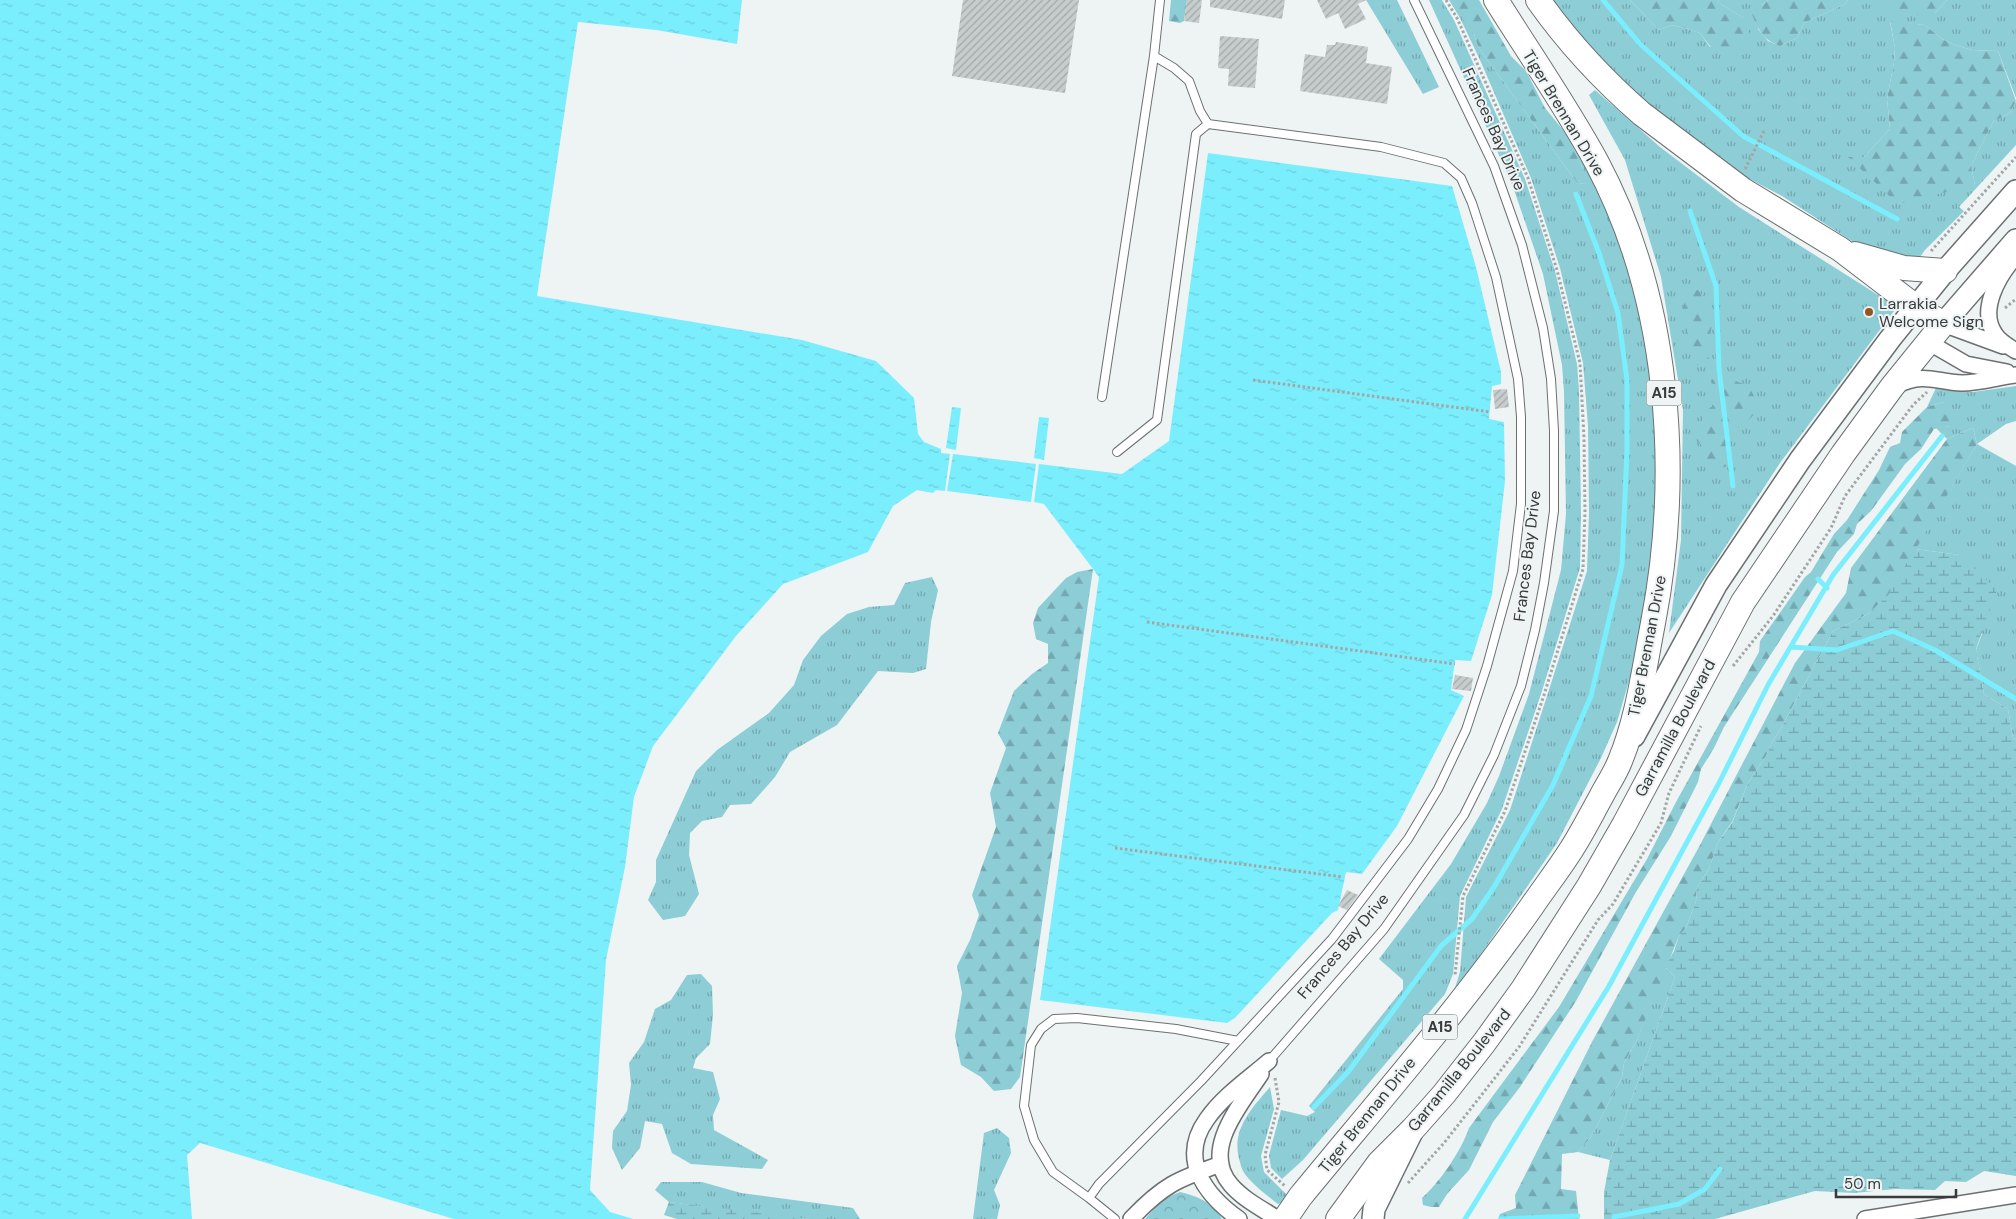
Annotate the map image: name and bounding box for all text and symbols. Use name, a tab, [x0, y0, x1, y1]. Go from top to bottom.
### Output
street label: Tiger Brennan Drive	[1518, 46, 1610, 180]
street label: Frances Bay Drive	[1458, 64, 1530, 194]
place label: Larrakia Welcome Sign	[1879, 293, 1984, 332]
marker: Larrakia Welcome Sign	[1863, 306, 1875, 318]
road number: A15	[1646, 380, 1682, 406]
street label: Frances Bay Drive	[1509, 489, 1545, 623]
street label: Tiger Brennan Drive	[1623, 574, 1671, 718]
street label: Garramilla Boulevard	[1630, 656, 1720, 800]
street label: Frances Bay Drive	[1293, 889, 1393, 1003]
street label: Garramilla Boulevard	[1403, 1004, 1515, 1136]
road number: A15	[1422, 1014, 1458, 1040]
street label: Tiger Brennan Drive	[1314, 1053, 1420, 1177]
scale bar	[1836, 1166, 1956, 1198]
text: 50 m	[1844, 1174, 1881, 1194]

